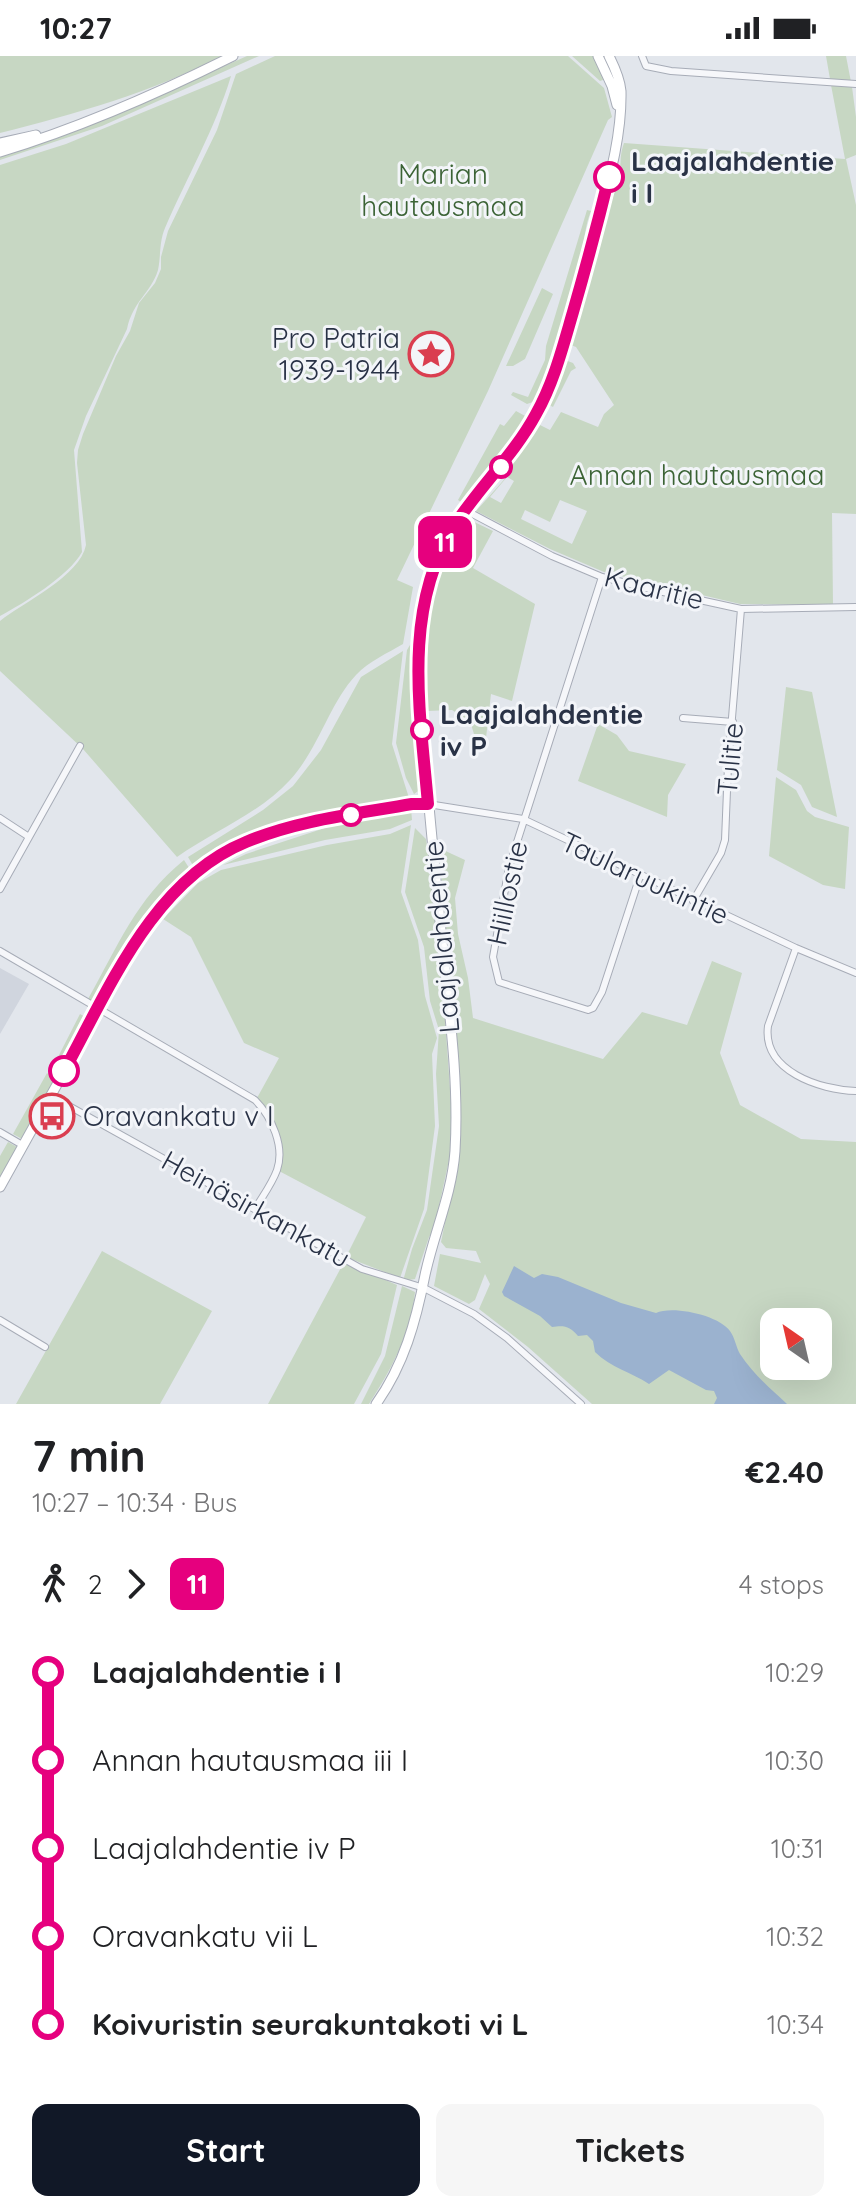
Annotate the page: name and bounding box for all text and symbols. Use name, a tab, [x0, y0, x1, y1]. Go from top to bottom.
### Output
text: 10:27	[40, 9, 112, 47]
place label: Laajalahdentie i I	[631, 143, 834, 210]
park label: Marian hautausmaa	[361, 156, 525, 223]
marker: Laajalahdentie i I	[594, 162, 624, 192]
place label: Pro Patria 1939-1944	[272, 320, 400, 387]
place icon: Pro Patria 1939-1944	[407, 330, 455, 378]
unlabelled marker	[490, 456, 512, 478]
park label: Annan hautausmaa	[570, 457, 824, 492]
line badge: 11	[409, 516, 481, 568]
text: 11	[434, 524, 456, 559]
street label: Kaaritie	[601, 558, 707, 617]
place label: Laajalahdentie iv P	[440, 696, 643, 763]
marker: Laajalahdentie iv P	[411, 719, 433, 741]
street label: Tulitie	[709, 721, 750, 797]
unlabelled marker	[340, 804, 362, 826]
street label: Taularuukintie	[556, 823, 735, 932]
street label: Hiillostie	[478, 837, 535, 948]
street label: Laajalahdentie	[415, 839, 466, 1035]
unlabelled marker	[49, 1056, 79, 1086]
bus stop icon: Oravankatu v I	[28, 1092, 76, 1140]
place label: Oravankatu v I	[83, 1098, 274, 1133]
street label: Heinäsirkankatu	[156, 1142, 357, 1275]
north arrow	[760, 1308, 832, 1380]
map controls	[760, 1308, 832, 1380]
text: 7 min	[32, 1428, 146, 1483]
text: €2.40	[745, 1453, 824, 1491]
text: 10:27 – 10:34 · Bus	[32, 1486, 237, 1519]
icon: walk	[32, 1562, 76, 1606]
icon: forward	[114, 1562, 158, 1606]
text: 11	[186, 1566, 208, 1601]
text: 2	[88, 1568, 102, 1601]
text: 4 stops	[739, 1568, 824, 1601]
text: Laajalahdentie i I	[92, 1653, 342, 1691]
text: 10:29	[765, 1656, 824, 1689]
text: Annan hautausmaa iii I	[92, 1741, 408, 1779]
text: 10:30	[765, 1744, 824, 1777]
text: Laajalahdentie iv P	[92, 1829, 356, 1867]
text: 10:31	[771, 1832, 824, 1865]
text: Oravankatu vii L	[92, 1917, 318, 1955]
text: 10:32	[766, 1920, 824, 1953]
text: Koivuristin seurakuntakoti vi L	[92, 2005, 528, 2043]
text: 10:34	[767, 2008, 824, 2041]
button: Start	[32, 2104, 420, 2196]
button: Tickets	[436, 2104, 824, 2196]

